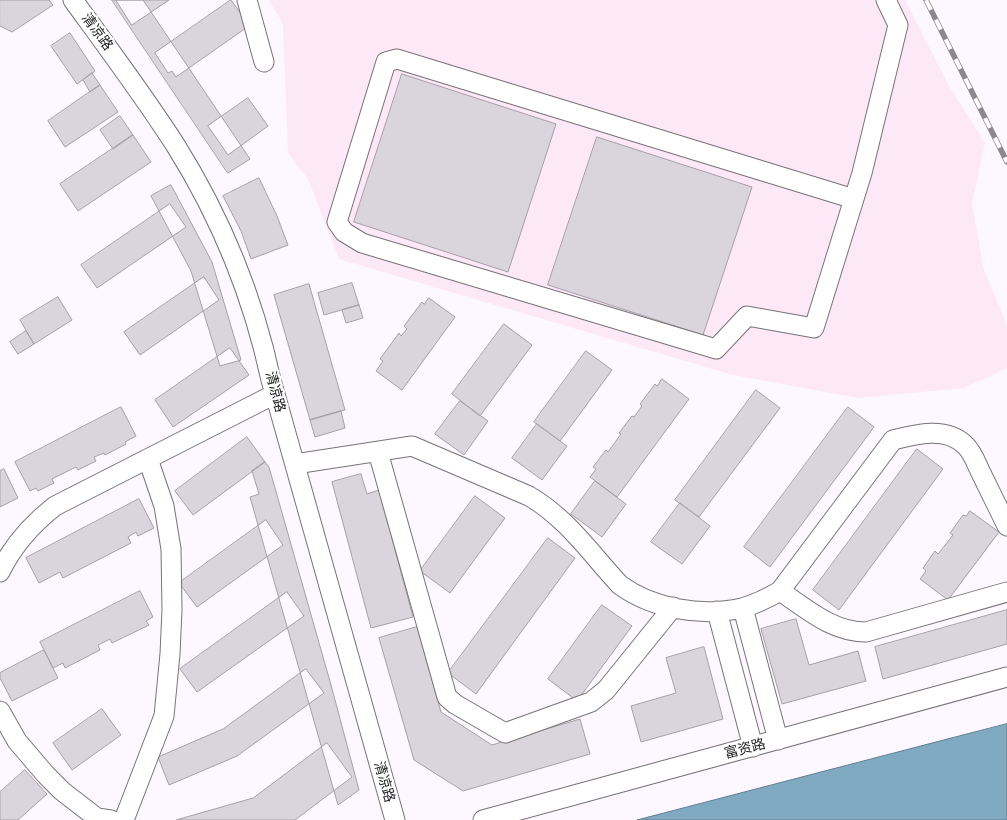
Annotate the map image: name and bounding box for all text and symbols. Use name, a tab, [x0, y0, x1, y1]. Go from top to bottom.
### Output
street label: 清凉路	[78, 10, 116, 54]
street label: 清凉路	[261, 370, 289, 414]
street label: 富资路	[723, 735, 767, 763]
street label: 清凉路	[370, 759, 398, 805]

